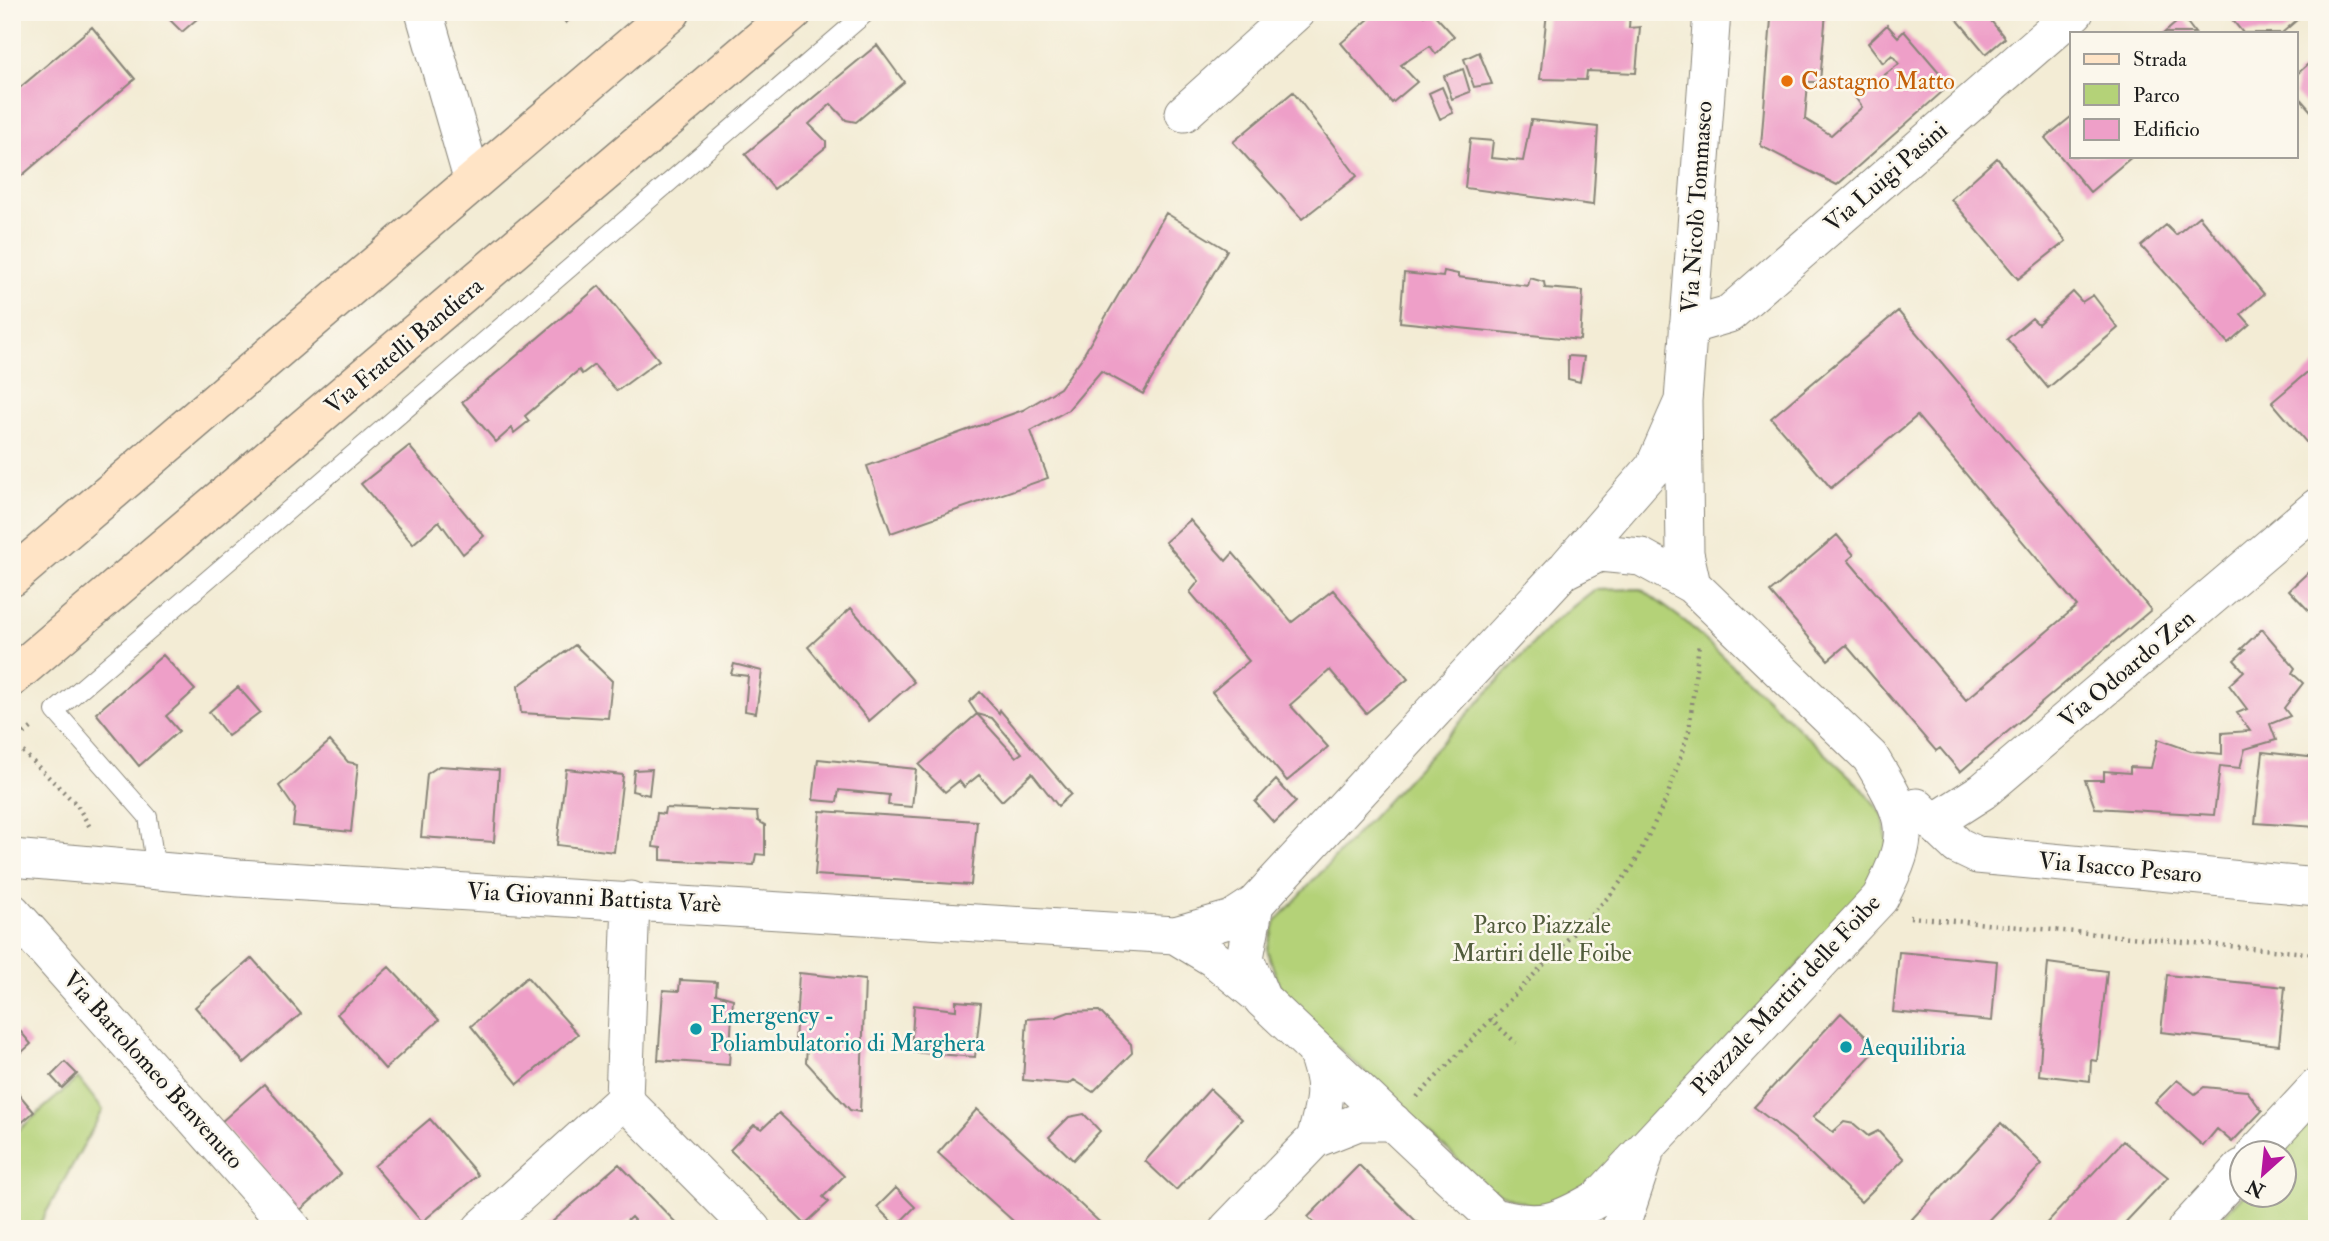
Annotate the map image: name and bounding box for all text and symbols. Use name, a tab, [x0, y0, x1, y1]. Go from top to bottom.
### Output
legend	[2070, 32, 2298, 158]
text: Strada	[2133, 46, 2187, 73]
place label: Castagno Matto	[1801, 66, 1955, 97]
marker: Castagno Matto	[1779, 73, 1795, 89]
text: Parco	[2133, 82, 2180, 109]
street label: Via Nicolò Tommaseo	[1674, 100, 1720, 314]
street label: Via Luigi Pasini	[1818, 115, 1954, 239]
text: Edificio	[2133, 116, 2200, 143]
street label: Via Fratelli Bandiera	[318, 270, 491, 421]
street label: Via Odoardo Zen	[2052, 603, 2202, 735]
street label: Via Isacco Pesaro	[2037, 845, 2203, 891]
street label: Via Giovanni Battista Varè	[466, 876, 722, 920]
street label: Piazzale Martiri delle Foibe	[1685, 888, 1887, 1102]
park label: Parco Piazzale Martiri delle Foibe	[1452, 910, 1632, 969]
street label: Via Bartolomeo Benvenuto	[56, 964, 250, 1176]
place label: Emergency - Poliambulatorio di Marghera	[710, 1000, 986, 1059]
marker: Emergency - Poliambulatorio di Marghera	[688, 1021, 704, 1037]
place label: Aequilibria	[1859, 1032, 1967, 1063]
marker: Aequilibria	[1838, 1039, 1854, 1055]
north arrow	[2228, 1140, 2298, 1210]
text: N	[2242, 1173, 2270, 1203]

